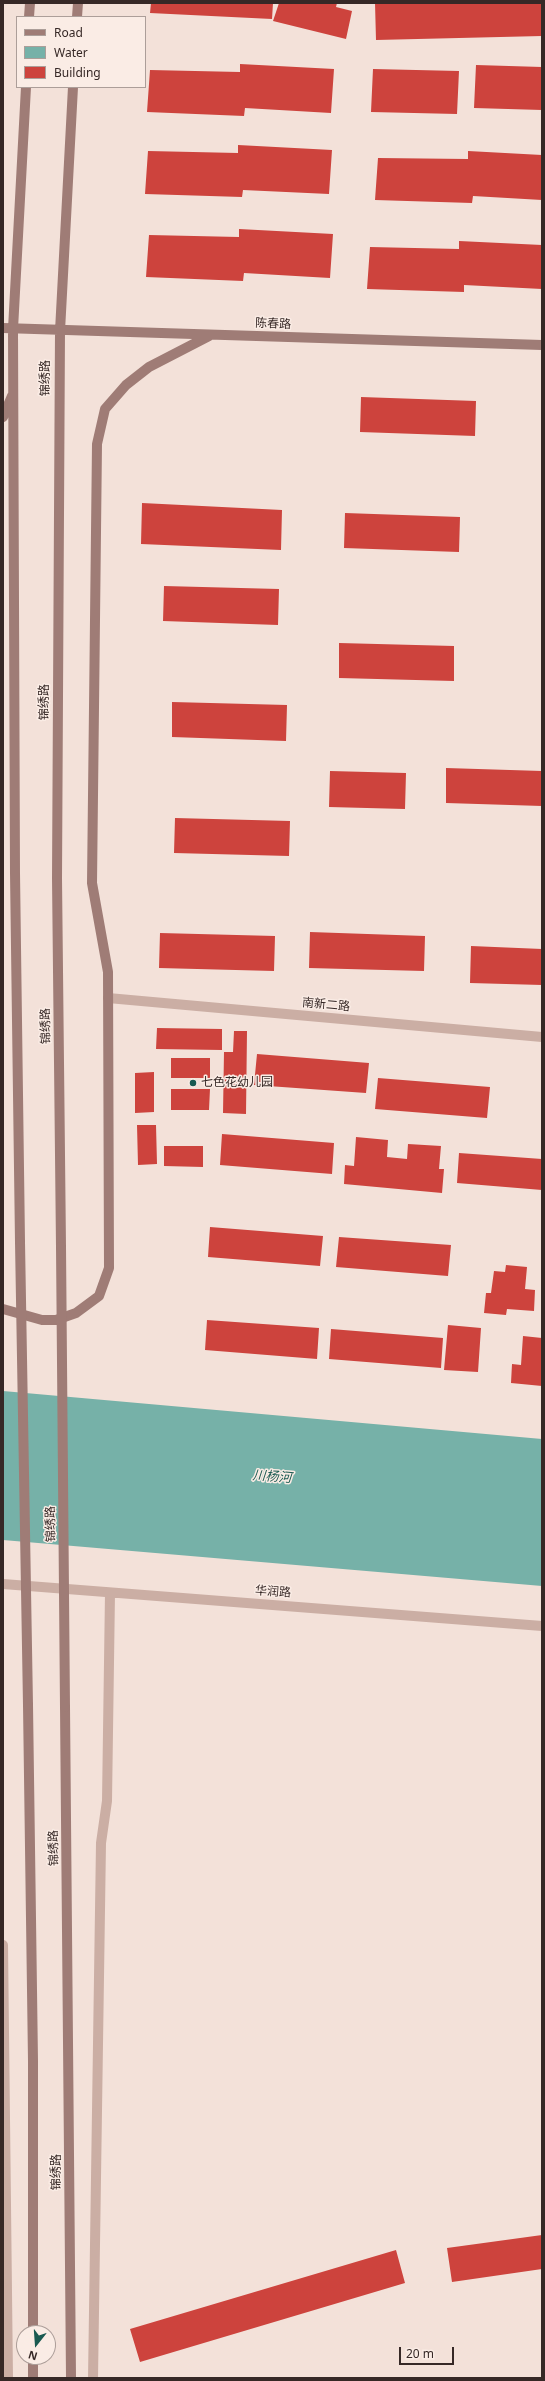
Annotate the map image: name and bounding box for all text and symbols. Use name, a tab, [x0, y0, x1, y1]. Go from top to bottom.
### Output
legend	[16, 16, 146, 88]
text: Road	[54, 24, 83, 41]
text: Water	[54, 44, 88, 61]
text: Building	[54, 64, 101, 81]
street label: 陈春路	[255, 316, 291, 332]
street label: 锦绣路	[39, 360, 53, 396]
street label: 锦绣路	[38, 684, 52, 720]
street label: 南新二路	[301, 996, 351, 1014]
street label: 锦绣路	[38, 1008, 54, 1044]
place label: 七色花幼儿园	[201, 1076, 273, 1090]
marker: 七色花幼儿园	[188, 1078, 198, 1088]
water label: 川杨河	[252, 1468, 292, 1486]
street label: 锦绣路	[43, 1506, 59, 1542]
street label: 华润路	[255, 1584, 291, 1600]
street label: 锦绣路	[46, 1830, 62, 1866]
street label: 锦绣路	[50, 2154, 64, 2190]
north arrow	[16, 2325, 56, 2365]
scale bar	[401, 2339, 456, 2365]
text: 20 m	[406, 2345, 434, 2362]
text: N	[26, 2348, 39, 2364]

